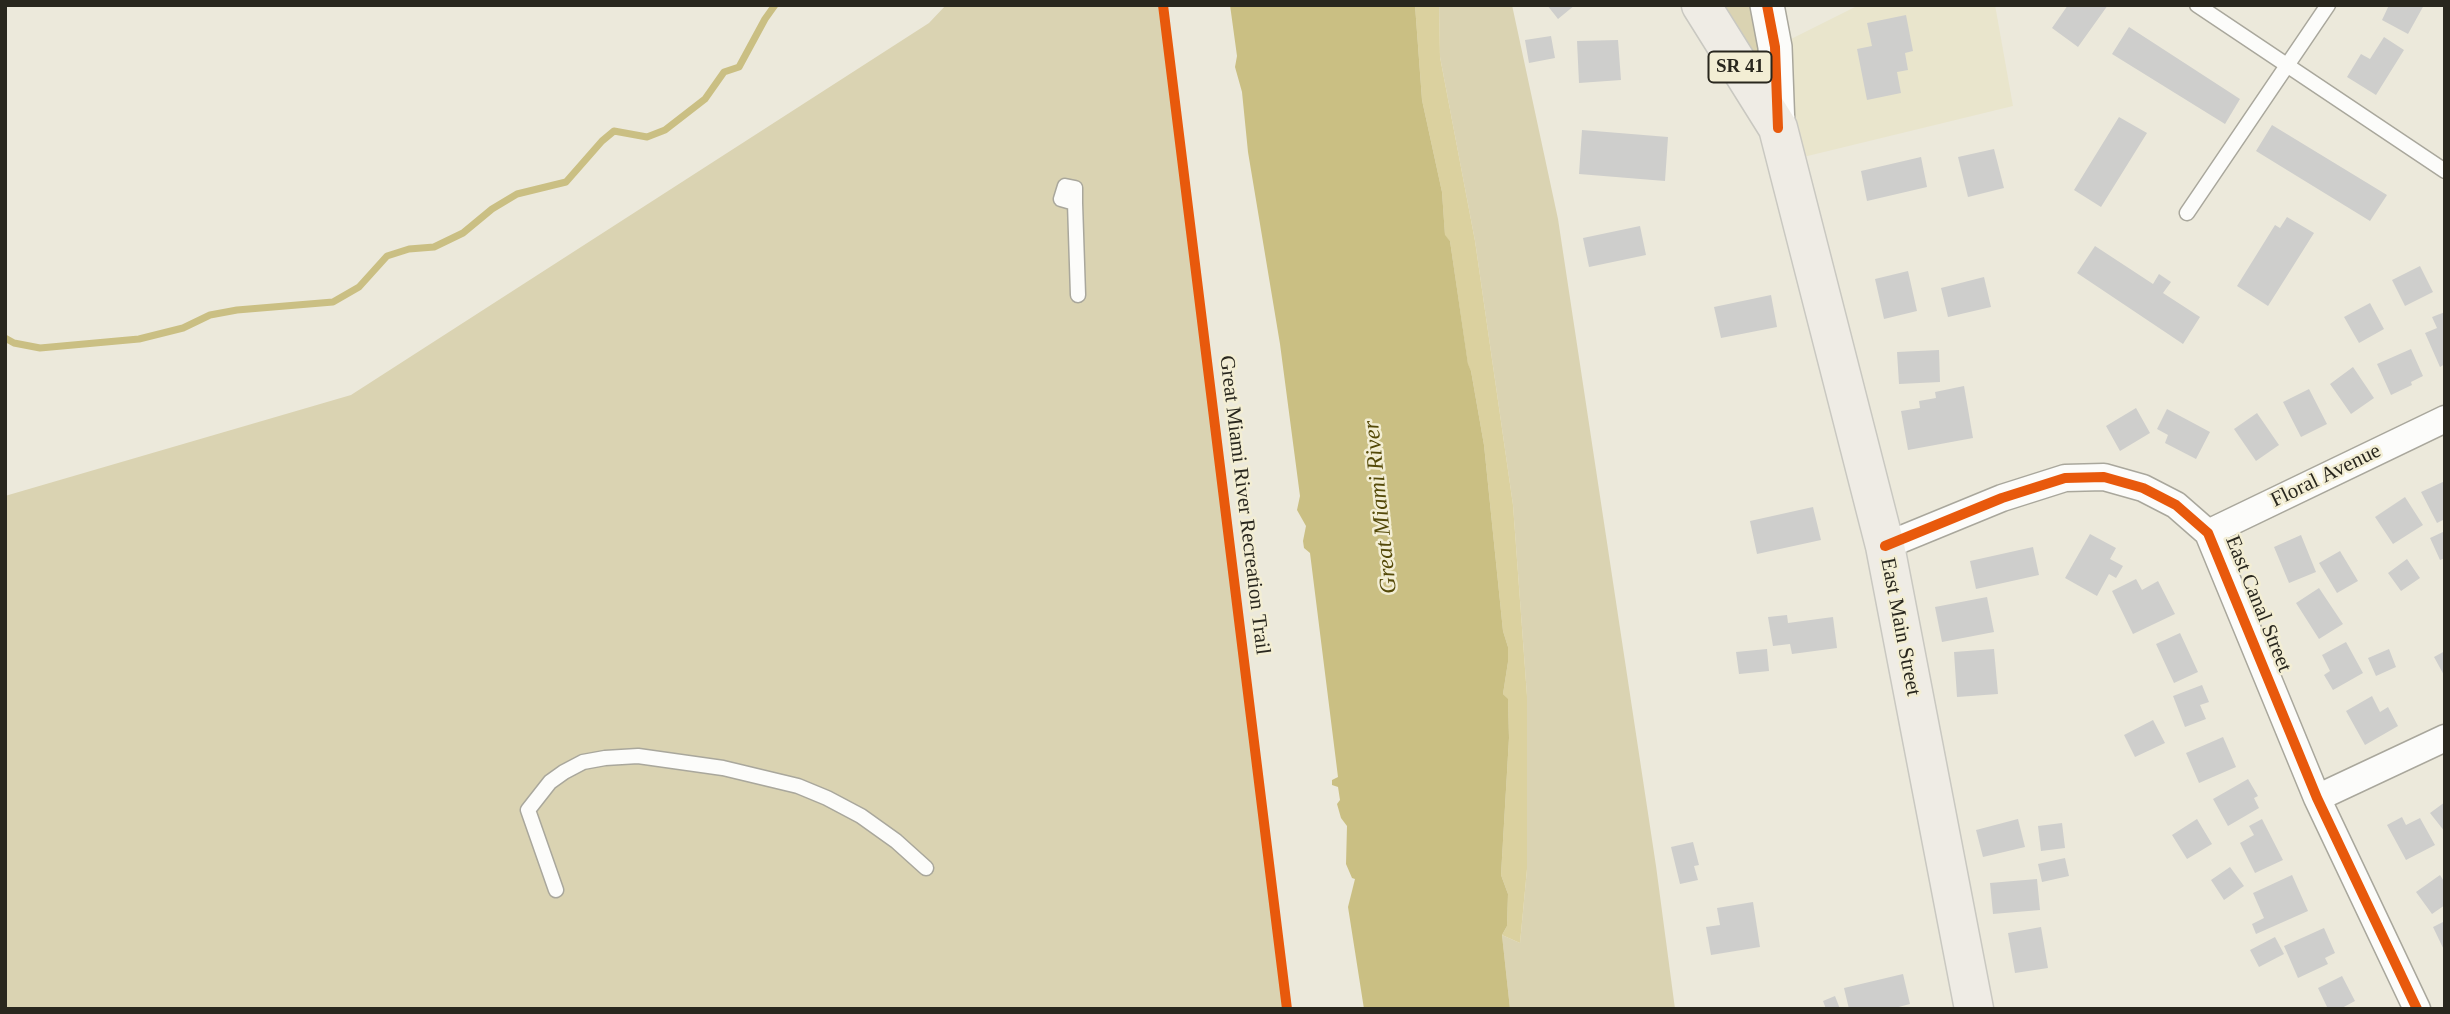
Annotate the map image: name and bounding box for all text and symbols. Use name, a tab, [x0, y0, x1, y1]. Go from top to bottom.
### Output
road number: SR 41	[1708, 52, 1772, 82]
street label: Great Miami River Recreation Trail	[1213, 354, 1275, 656]
water label: Great Miami River	[1358, 419, 1404, 595]
street label: Floral Avenue	[2267, 439, 2385, 513]
street label: East Canal Street	[2219, 532, 2297, 676]
street label: East Main Street	[1874, 556, 1926, 698]

